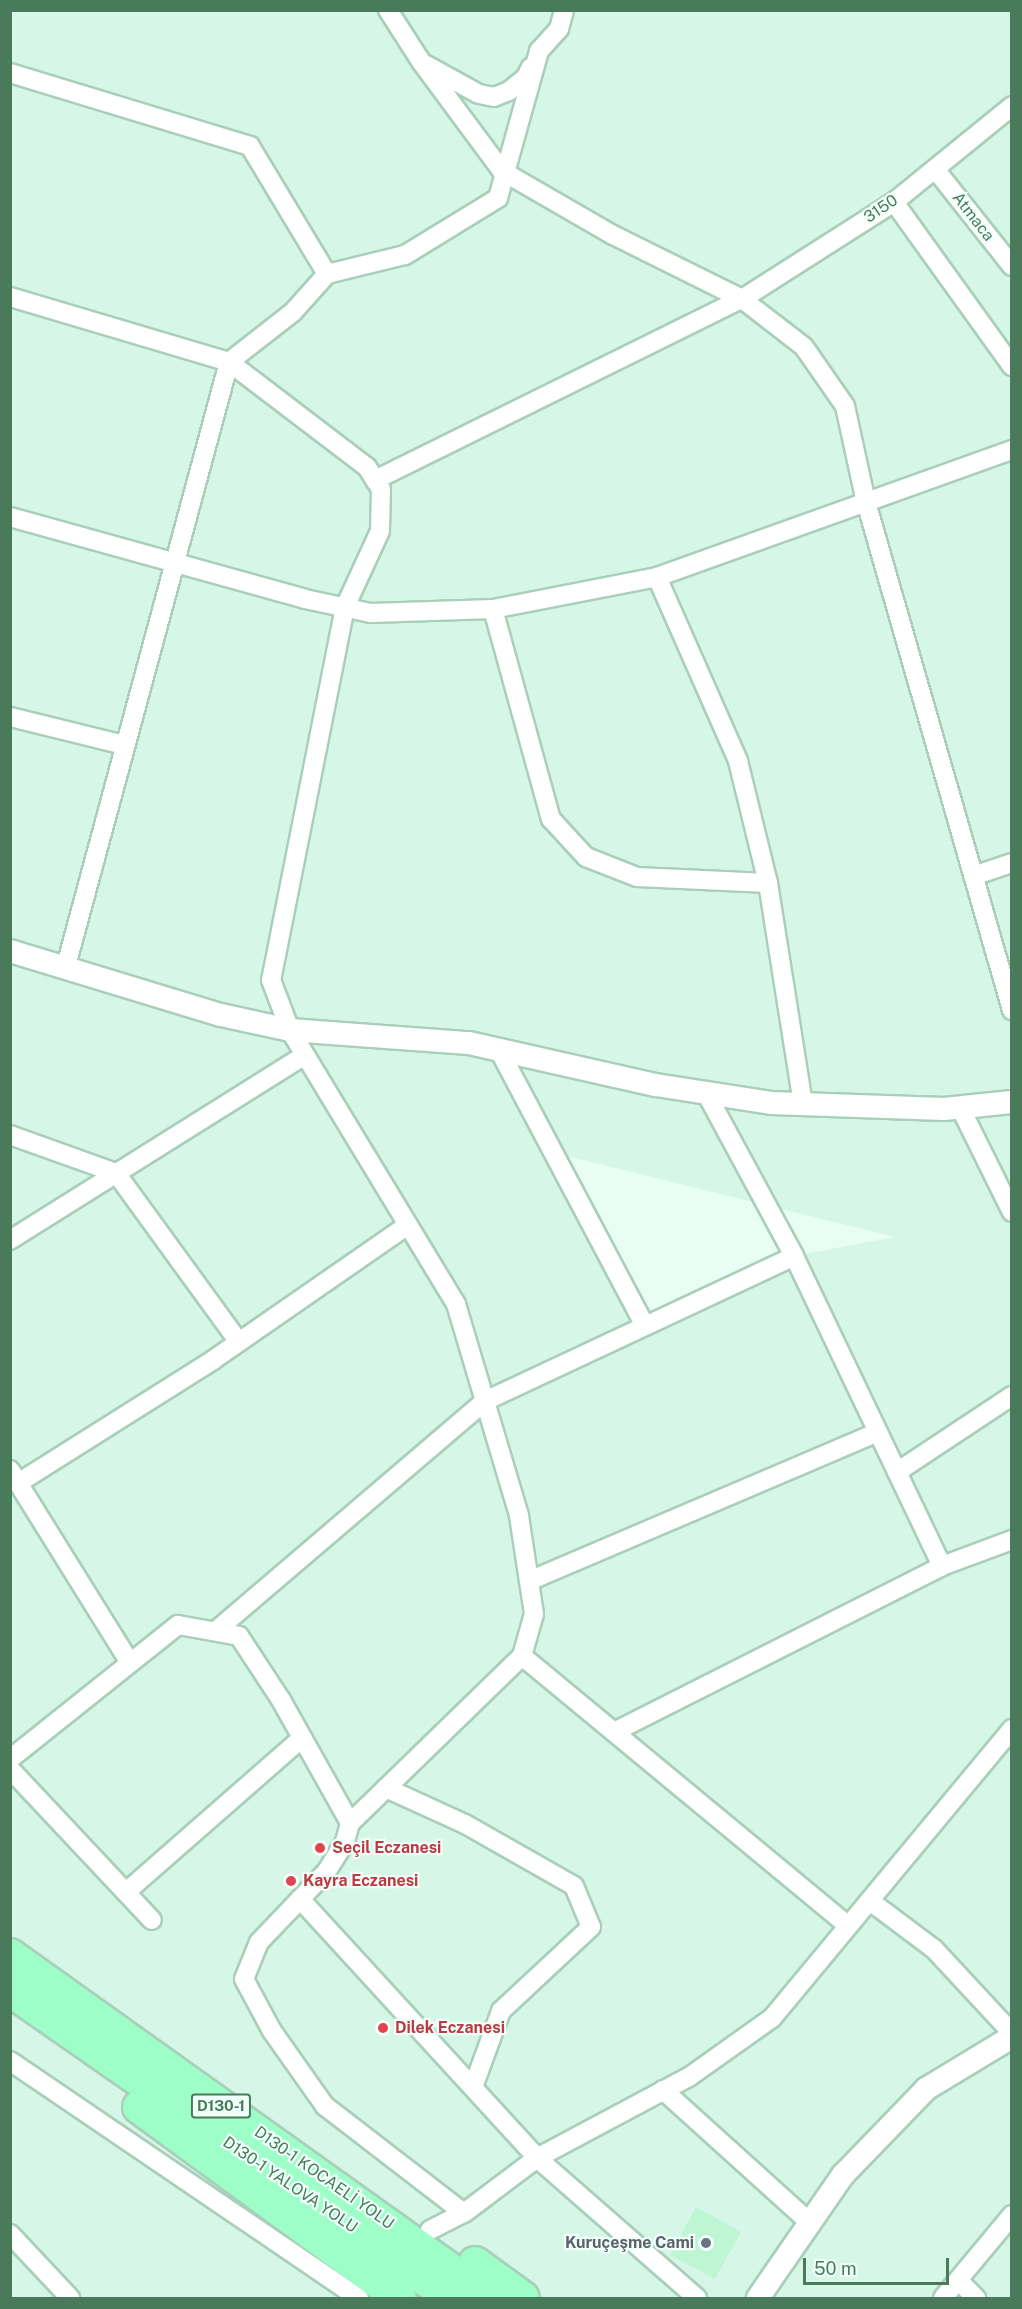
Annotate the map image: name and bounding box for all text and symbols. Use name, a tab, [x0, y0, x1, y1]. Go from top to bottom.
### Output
street label: Atmaca	[948, 189, 998, 245]
street label: 3150	[860, 191, 902, 227]
place label: Seçil Eczanesi	[332, 1838, 441, 1858]
marker: Seçil Eczanesi	[313, 1841, 327, 1855]
place label: Kayra Eczanesi	[303, 1871, 418, 1891]
marker: Kayra Eczanesi	[284, 1874, 298, 1888]
place label: Dilek Eczanesi	[395, 2018, 505, 2038]
marker: Dilek Eczanesi	[376, 2021, 390, 2035]
road number: D130-1	[190, 2094, 252, 2118]
street label: D130-1 KOCAELİ YOLU	[250, 2122, 398, 2234]
street label: D130-1 YALOVA YOLU	[219, 2133, 361, 2237]
place label: Kuruçeşme Cami	[565, 2233, 694, 2253]
marker: Kuruçeşme Cami	[699, 2236, 713, 2250]
scale bar	[806, 2246, 952, 2284]
text: 50 m	[814, 2258, 857, 2279]

